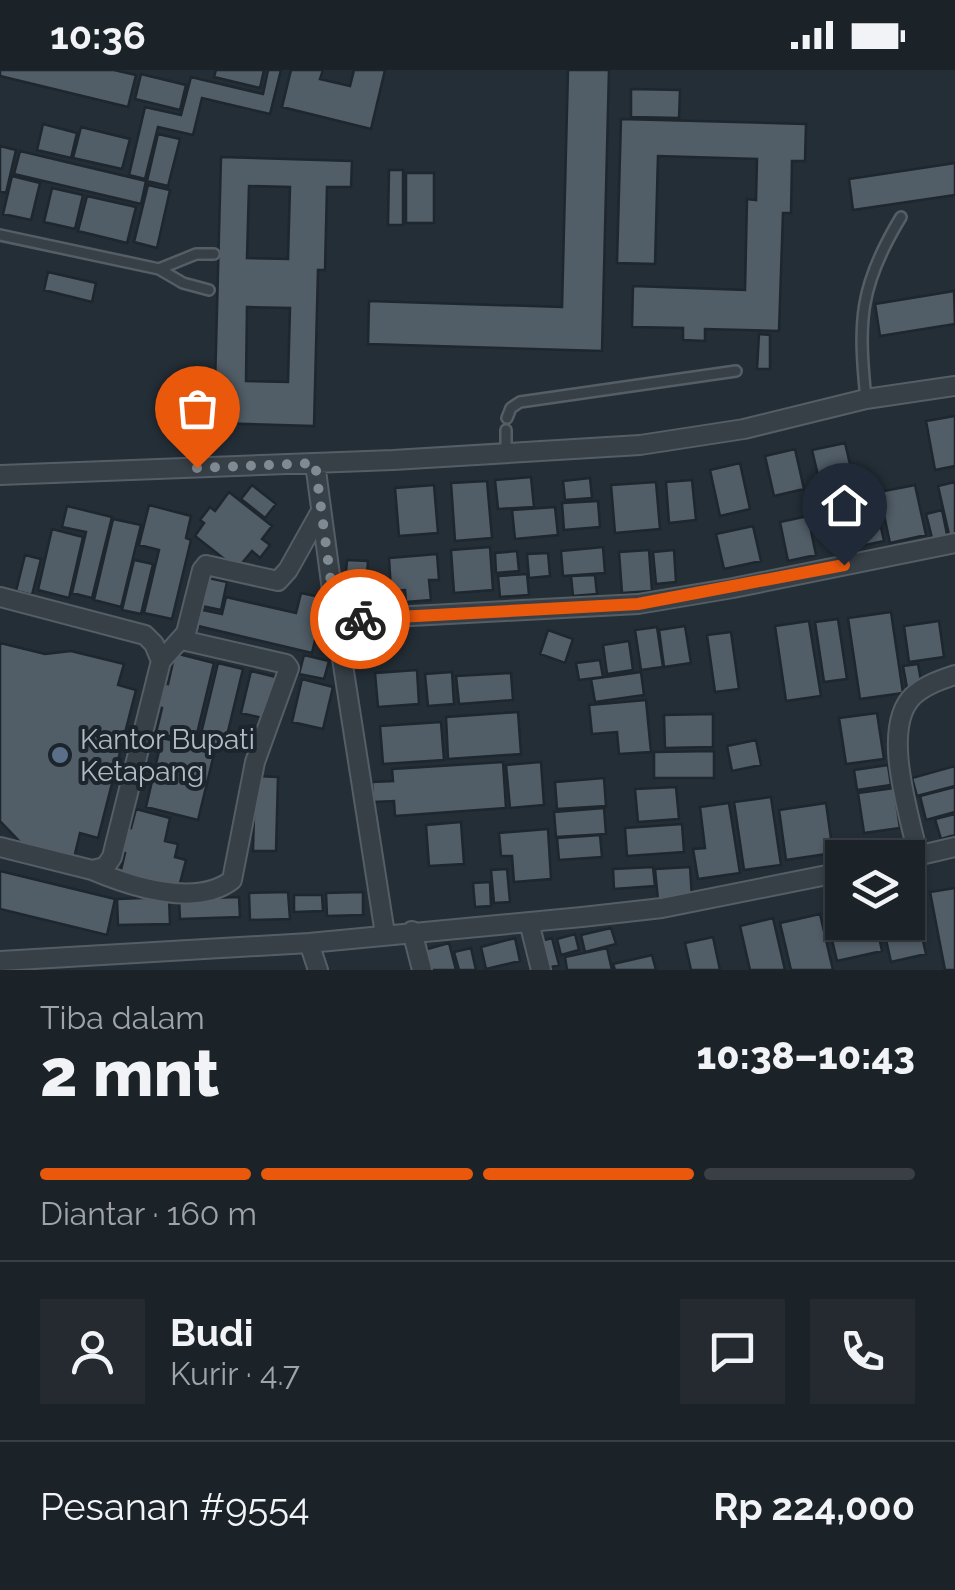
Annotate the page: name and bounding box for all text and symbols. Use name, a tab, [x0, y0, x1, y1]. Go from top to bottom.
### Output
text: 10:36	[50, 13, 146, 58]
pin	[155, 366, 240, 469]
icon: bag	[170, 381, 225, 436]
pin	[802, 463, 887, 566]
icon: home	[817, 478, 872, 533]
courier	[310, 569, 410, 669]
icon: bike	[333, 592, 388, 647]
place label: Kantor Bupati Ketapang	[80, 723, 255, 788]
marker: Kantor Bupati Ketapang	[49, 744, 71, 766]
map controls	[825, 840, 925, 940]
button: layers	[825, 840, 925, 940]
text: Tiba dalam	[40, 999, 205, 1036]
text: 10:38–10:43	[696, 1033, 915, 1078]
text: 2 mnt	[40, 1035, 219, 1111]
text: Diantar · 160 m	[40, 1195, 257, 1232]
button: person	[40, 1299, 145, 1404]
button: chat	[680, 1299, 785, 1404]
button: phone	[810, 1299, 915, 1404]
text: Budi	[170, 1310, 253, 1355]
text: Kurir · 4.7	[170, 1355, 300, 1392]
text: Pesanan #9554	[40, 1484, 310, 1529]
text: Rp 224,000	[713, 1484, 915, 1529]

